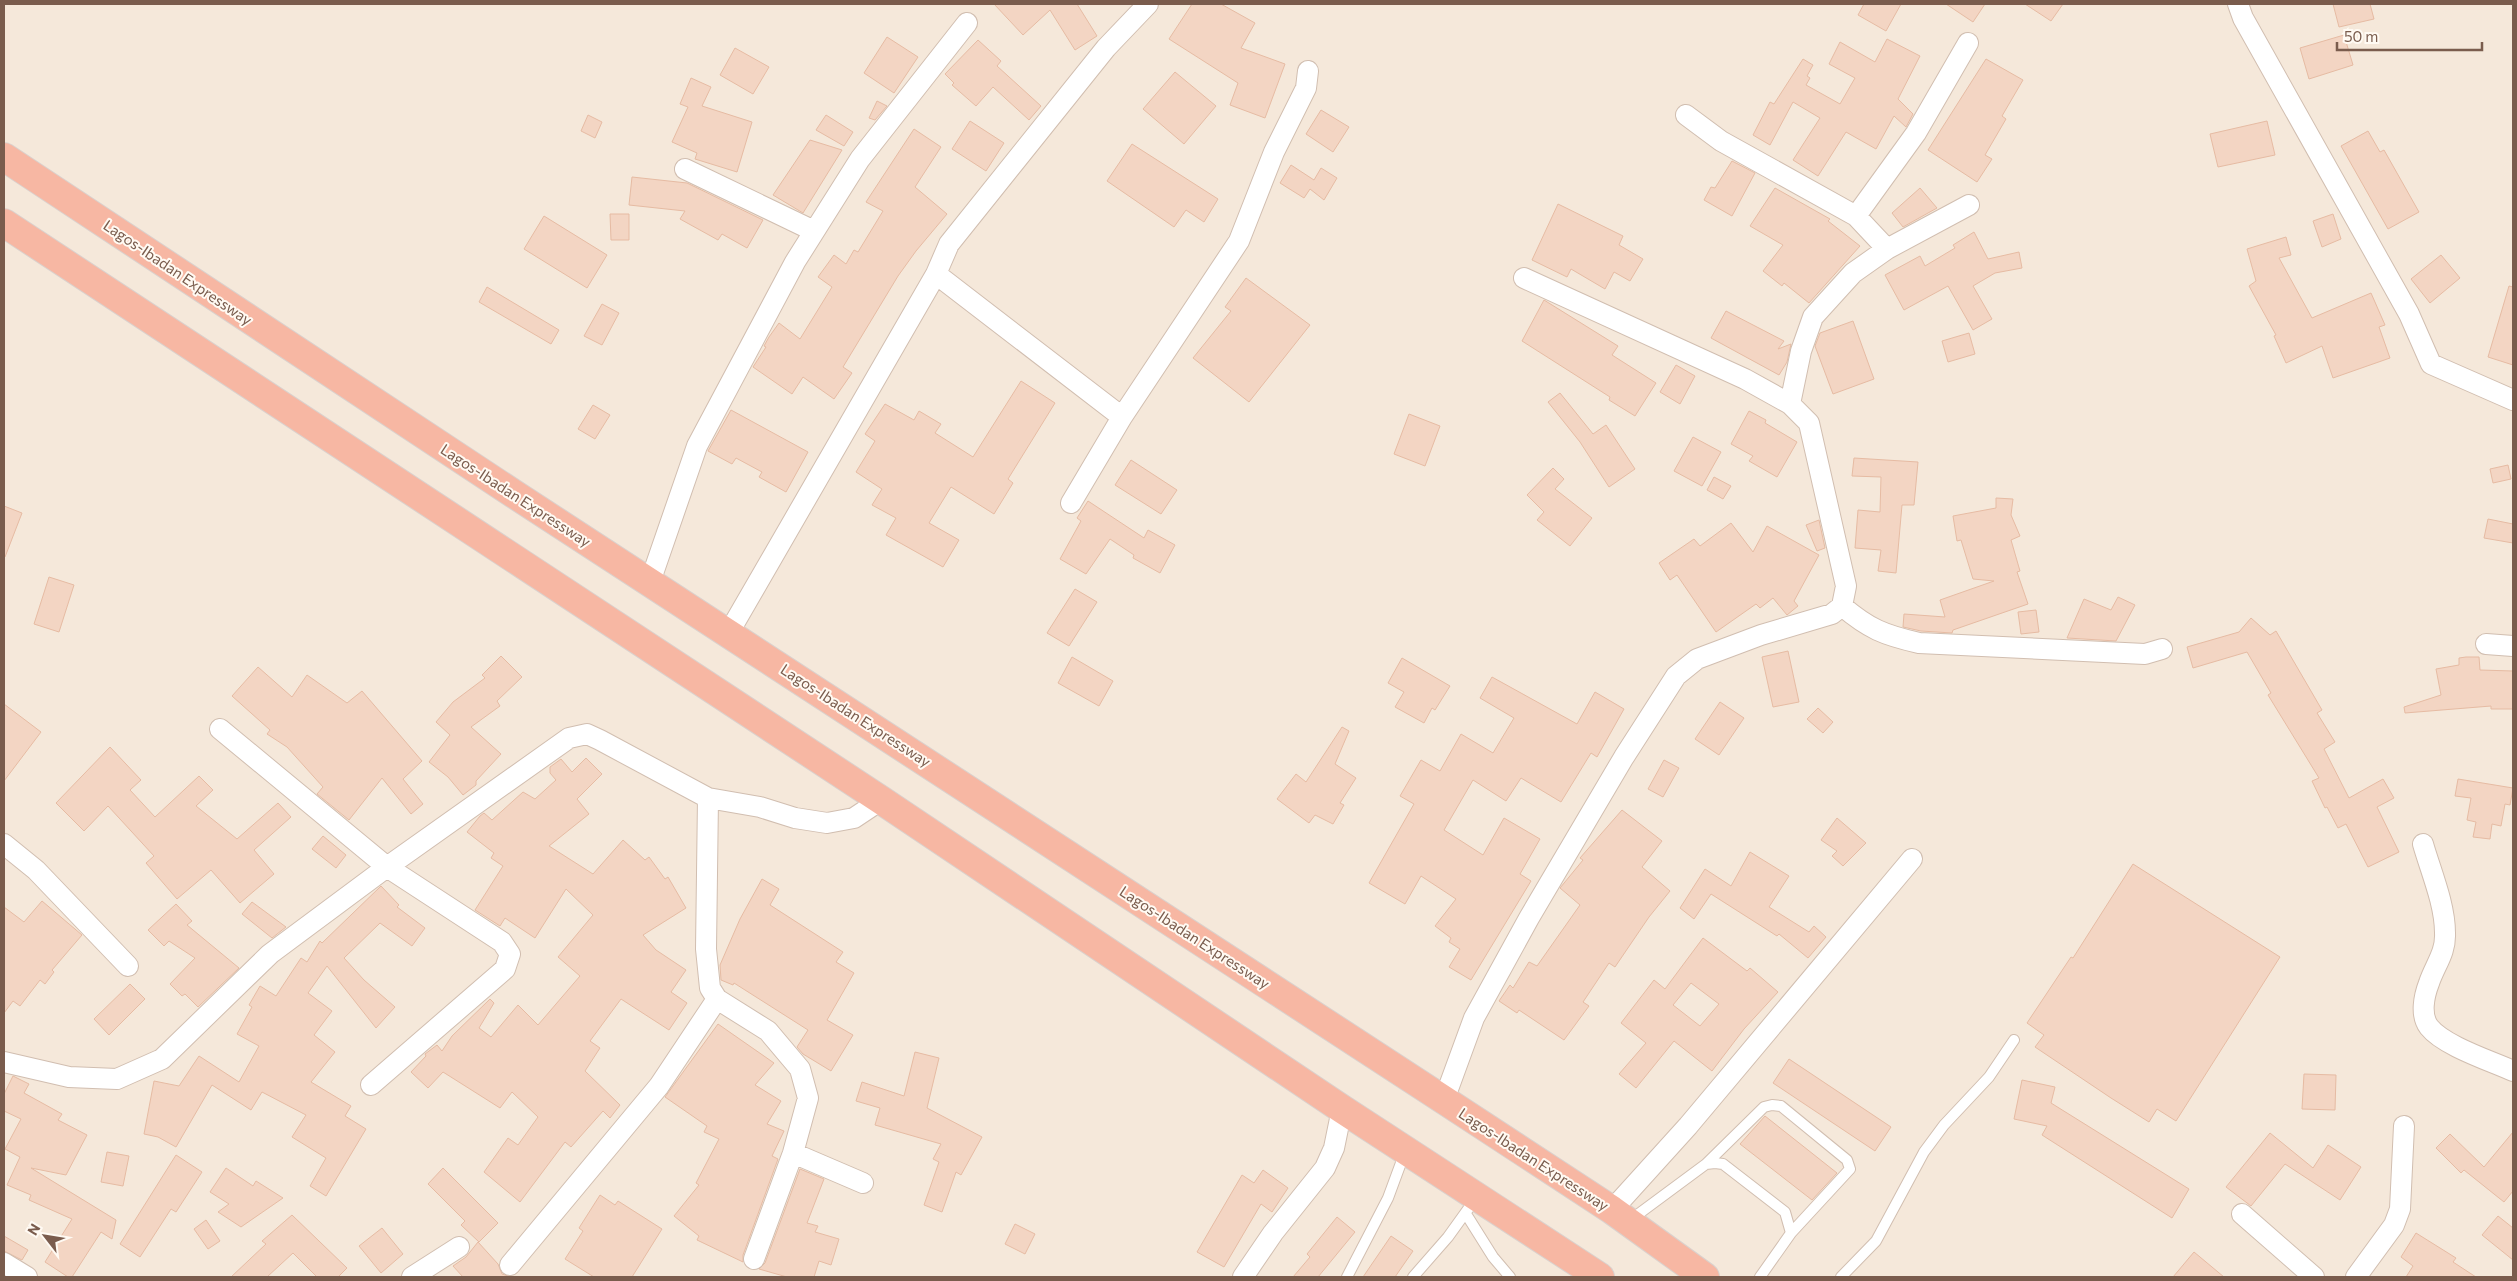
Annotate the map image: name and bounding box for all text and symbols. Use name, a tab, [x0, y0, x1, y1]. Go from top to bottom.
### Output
scale bar	[2337, 20, 2482, 52]
text: 50 m	[2344, 27, 2378, 45]
street label: Lagos-Ibadan Expressway	[100, 215, 256, 329]
street label: Lagos-Ibadan Expressway	[438, 440, 595, 550]
street label: Lagos-Ibadan Expressway	[778, 660, 935, 770]
street label: Lagos-Ibadan Expressway	[1117, 882, 1274, 992]
street label: Lagos-Ibadan Expressway	[1456, 1104, 1613, 1214]
north arrow	[20, 1211, 70, 1261]
text: N	[23, 1220, 43, 1238]

